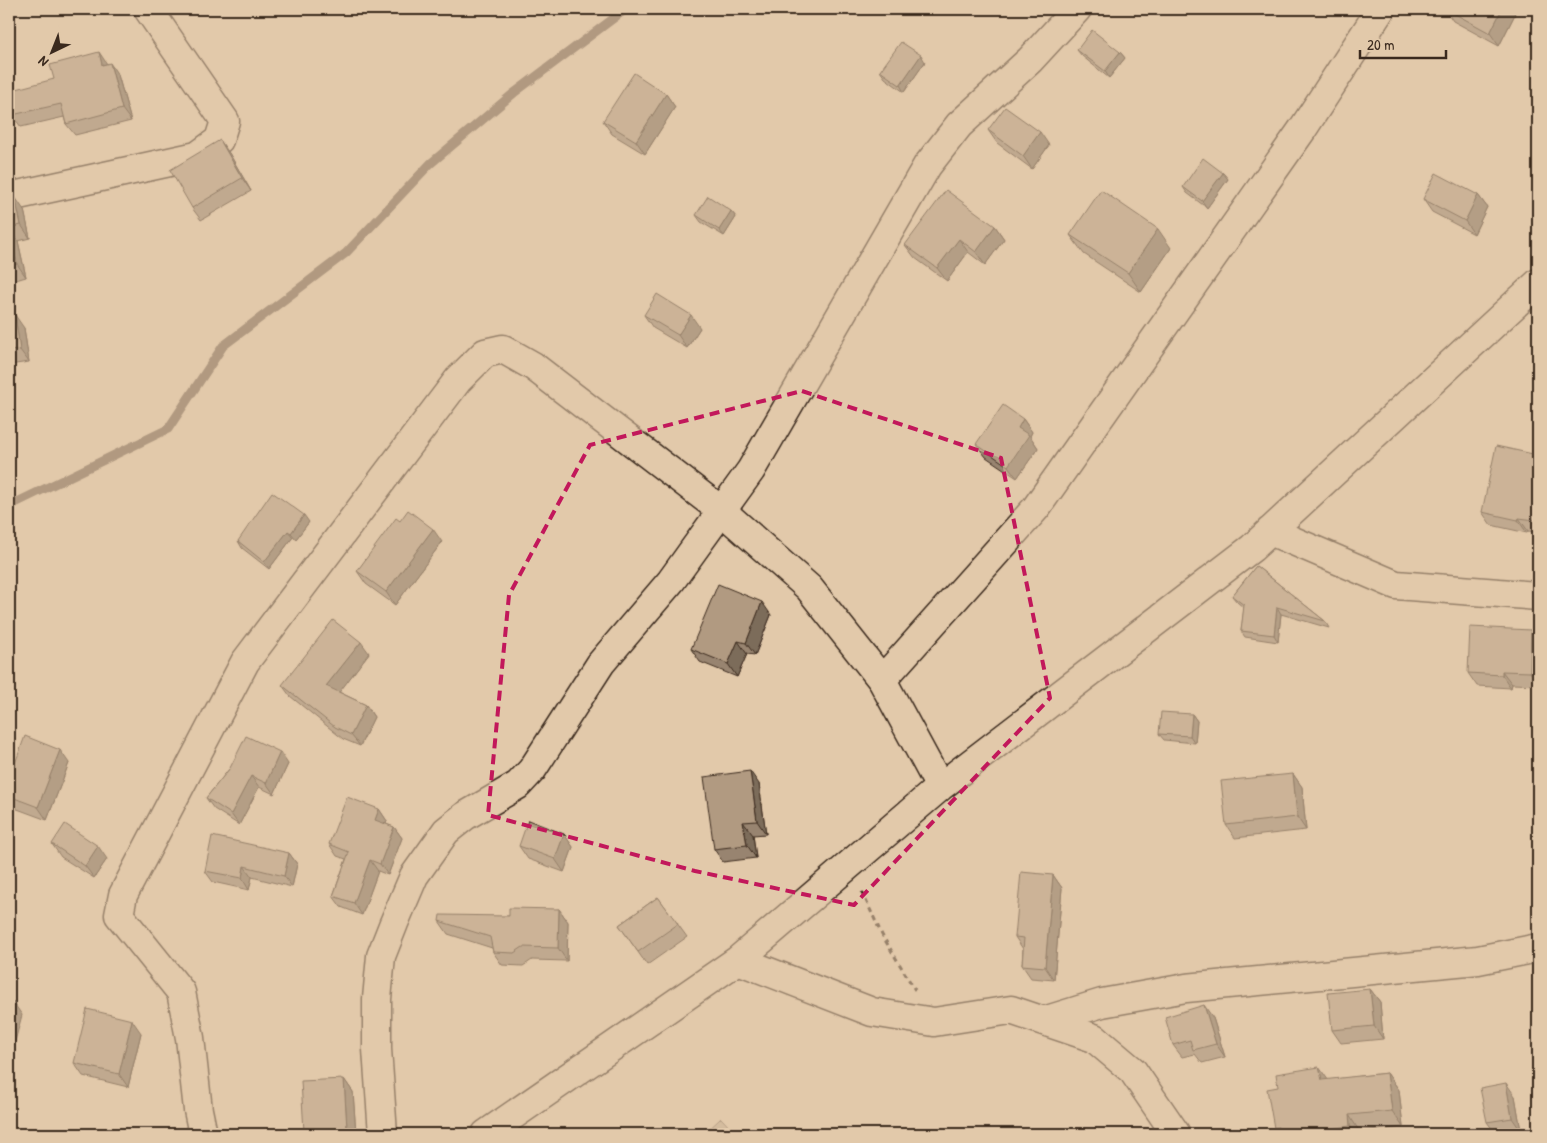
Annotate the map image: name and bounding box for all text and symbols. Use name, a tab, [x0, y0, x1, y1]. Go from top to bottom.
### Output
north arrow	[28, 28, 78, 78]
scale bar	[1360, 28, 1446, 60]
text: 20 m	[1367, 34, 1394, 55]
text: N	[33, 52, 52, 71]

